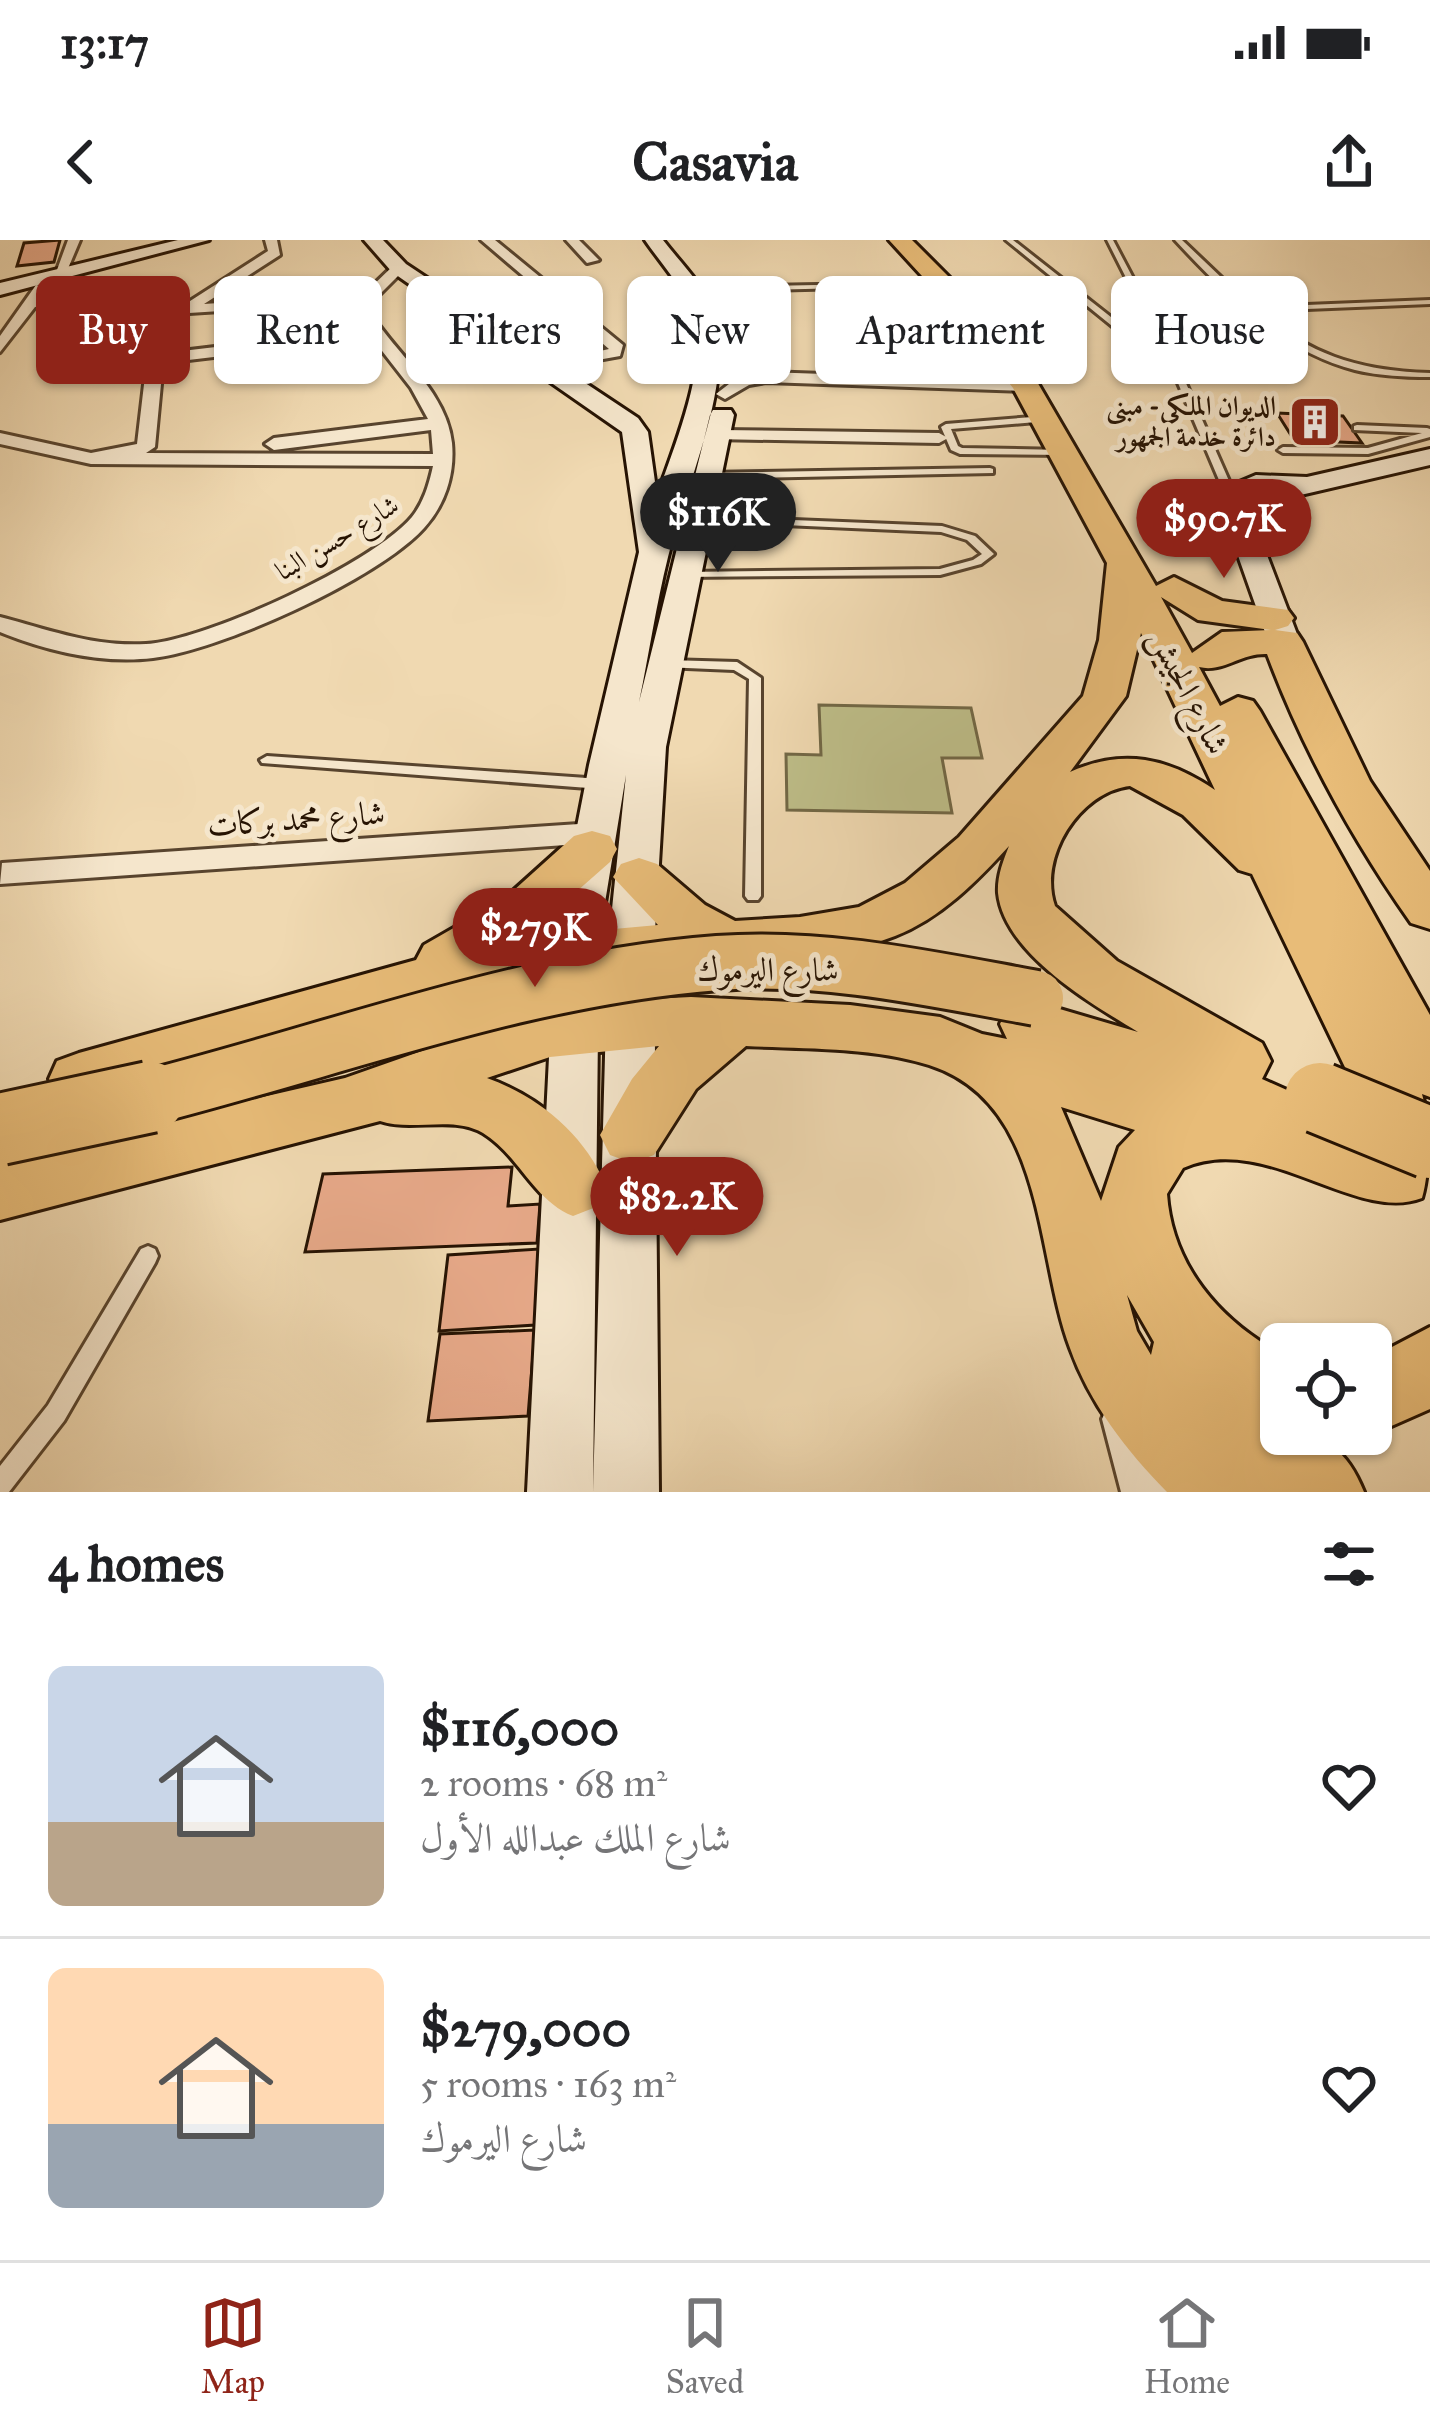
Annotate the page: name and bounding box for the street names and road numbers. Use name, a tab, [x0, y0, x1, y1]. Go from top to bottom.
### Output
street label: شارع حسن البنا	[269, 488, 408, 592]
street label: شارع الجيش	[1133, 622, 1238, 765]
street label: شارع محمد بركات	[206, 793, 387, 853]
street label: شارع اليرموك	[697, 950, 839, 998]

